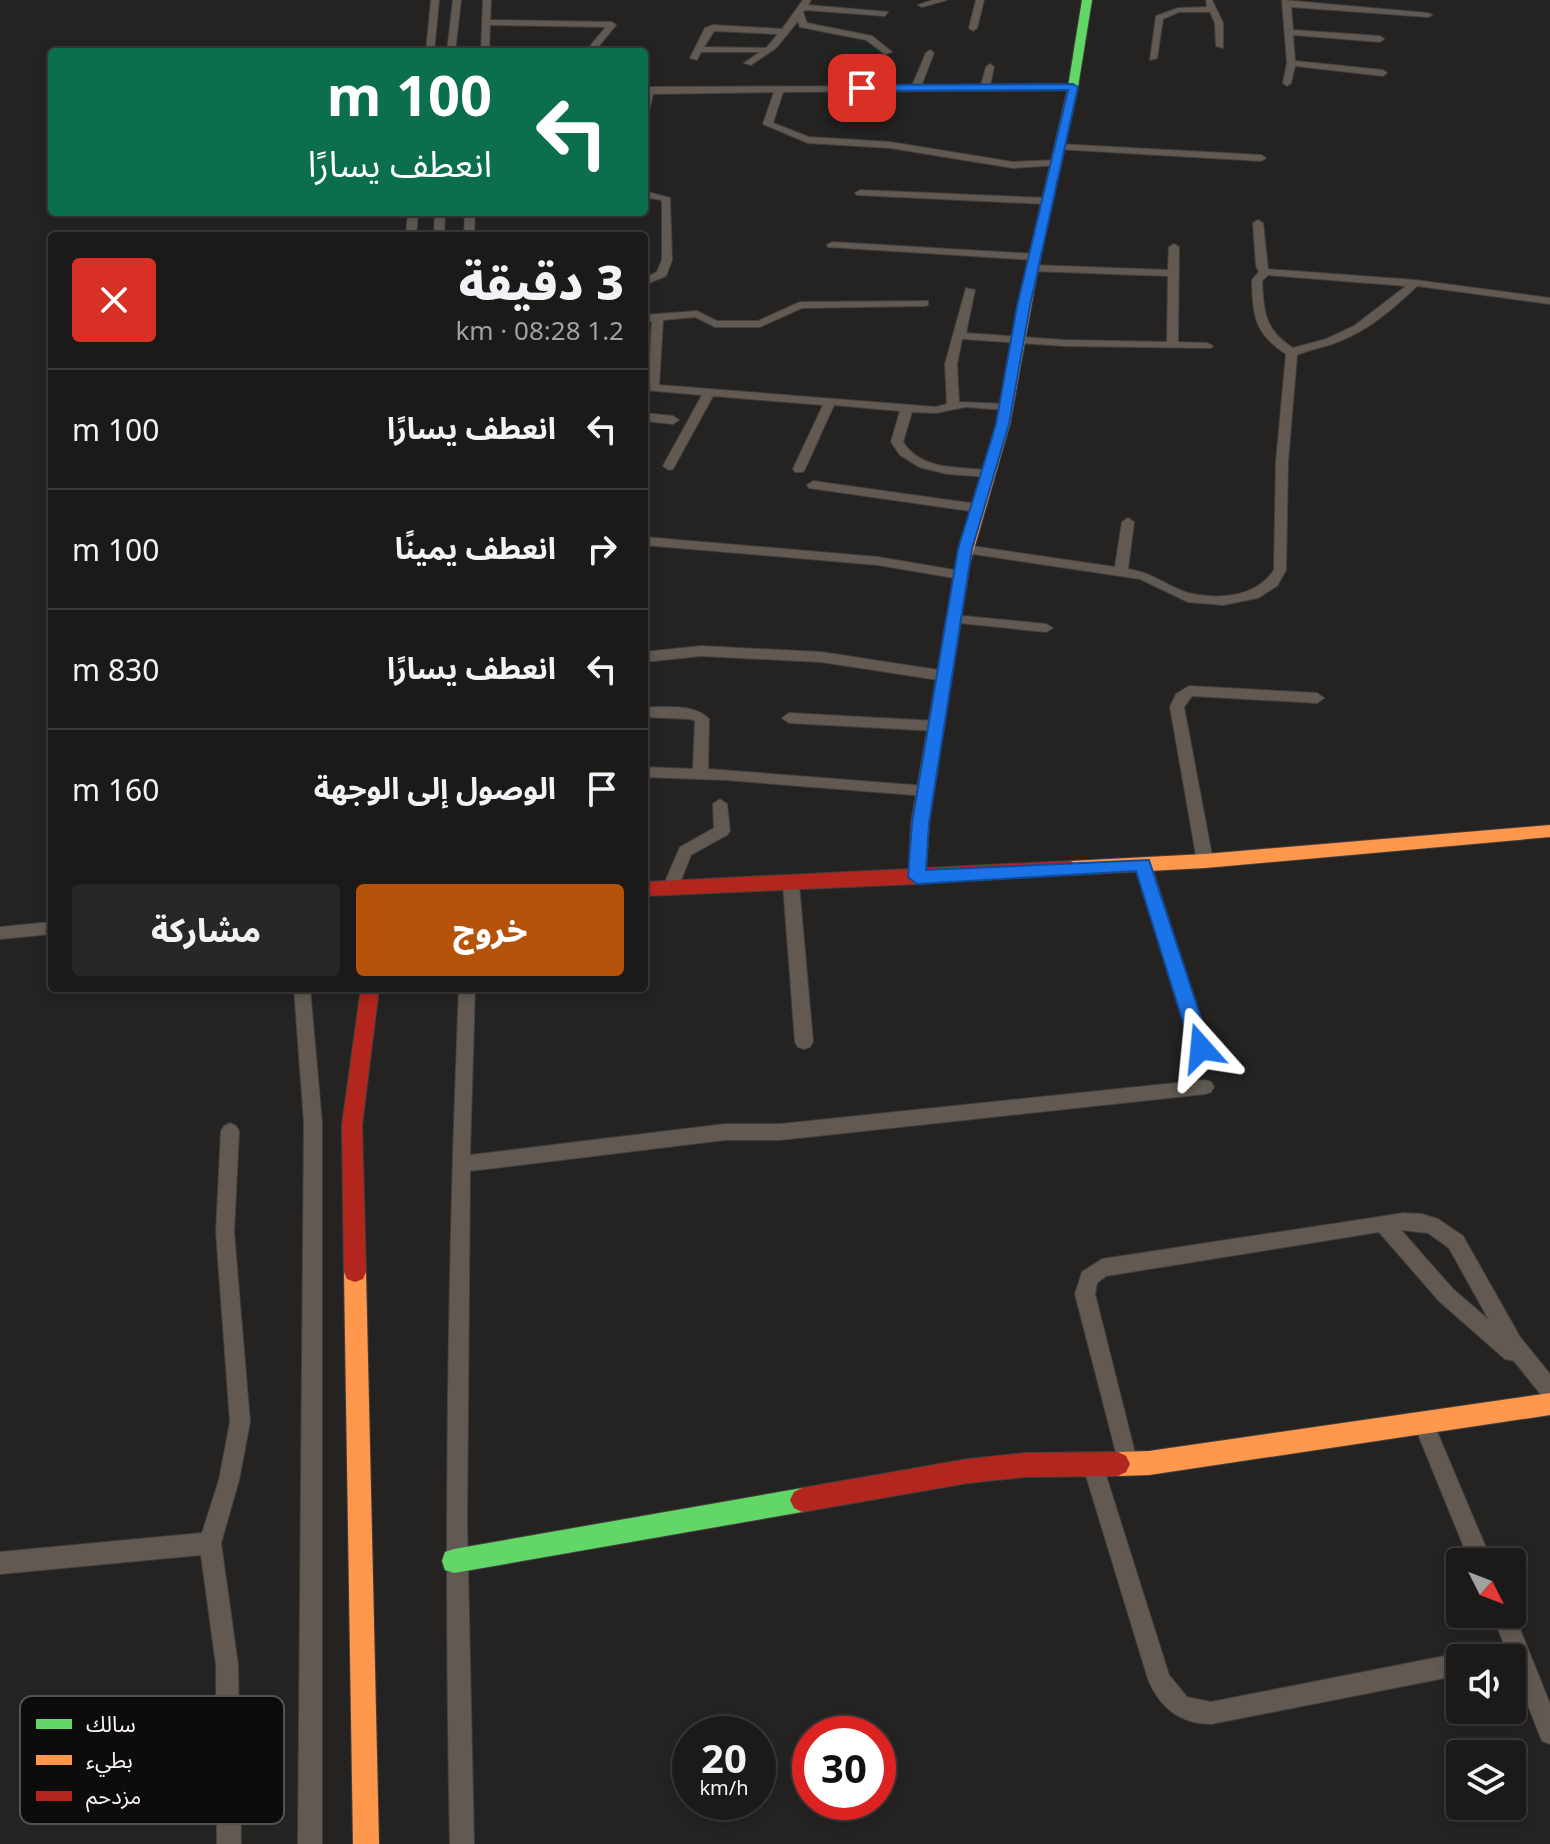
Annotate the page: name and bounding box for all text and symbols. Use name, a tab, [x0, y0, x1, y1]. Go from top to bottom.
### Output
pin	[828, 54, 896, 122]
text: 100 m	[327, 56, 492, 132]
icon: arrive	[840, 66, 884, 110]
icon: left	[520, 80, 624, 184]
text: انعطف يسارًا	[308, 139, 492, 188]
text: 3 دقيقة	[458, 249, 624, 314]
button: close	[72, 258, 156, 342]
text: 1.2 km · 08:28	[455, 312, 624, 348]
text: انعطف يسارًا	[387, 407, 556, 448]
icon: left	[580, 407, 624, 451]
text: 100 m	[72, 409, 159, 450]
text: انعطف يمينًا	[395, 527, 556, 568]
icon: right	[580, 527, 624, 571]
text: 100 m	[72, 529, 159, 570]
text: انعطف يسارًا	[387, 647, 556, 688]
icon: left	[580, 647, 624, 691]
text: 830 m	[72, 649, 159, 690]
text: الوصول إلى الوجهة	[314, 767, 556, 808]
icon: arrive	[580, 767, 624, 811]
text: 160 m	[72, 769, 159, 810]
button: مشاركة	[72, 884, 340, 976]
button: خروج	[356, 884, 624, 976]
position arrow	[1159, 1006, 1243, 1090]
north arrow	[1446, 1548, 1526, 1628]
map controls	[1446, 1548, 1526, 1820]
button: sound	[1446, 1644, 1526, 1724]
legend	[20, 1696, 284, 1824]
text: سالك	[86, 1708, 136, 1738]
speed limit sign: 30	[792, 1716, 896, 1820]
text: 20	[701, 1730, 747, 1785]
button: layers	[1446, 1740, 1526, 1820]
text: بطيء	[86, 1744, 133, 1777]
text: km/h	[699, 1774, 749, 1801]
text: مزدحم	[86, 1780, 141, 1813]

